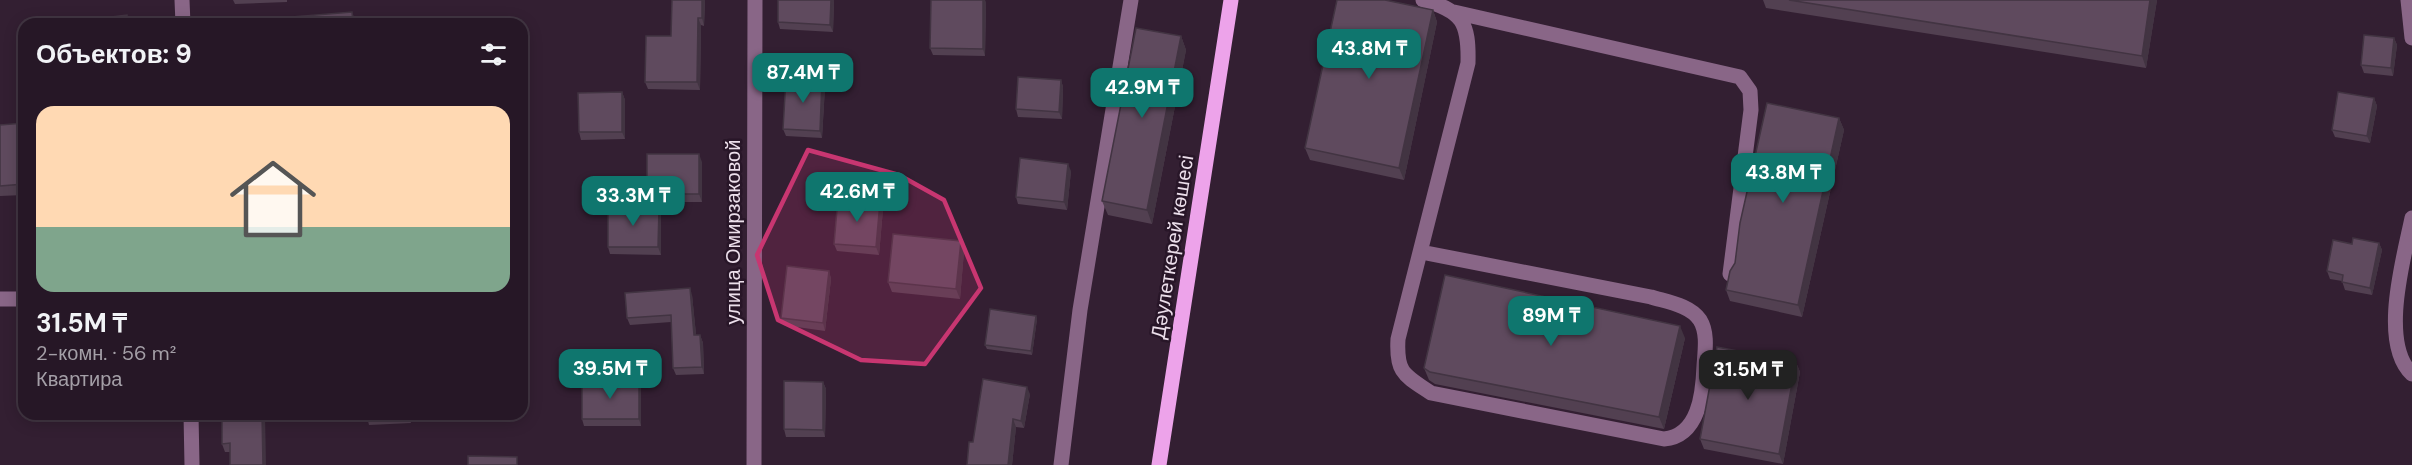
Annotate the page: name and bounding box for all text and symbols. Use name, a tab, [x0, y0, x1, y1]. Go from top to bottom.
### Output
pin: 43.8M ₸	[1314, 29, 1424, 80]
text: 43.8M ₸	[1331, 35, 1407, 61]
text: Объектов: 9	[36, 37, 192, 71]
icon: filters	[477, 38, 510, 71]
pin: 87.4M ₸	[748, 53, 858, 104]
text: 87.4M ₸	[766, 59, 840, 85]
pin: 42.9M ₸	[1087, 68, 1197, 119]
text: 42.9M ₸	[1104, 74, 1180, 100]
street label: улица Омирзаковой	[720, 140, 746, 324]
icon: home	[219, 145, 327, 253]
street label: Дәулеткерей көшесі	[1145, 153, 1199, 341]
pin: 43.8M ₸	[1728, 153, 1838, 204]
text: 43.8M ₸	[1745, 159, 1821, 185]
pin: 42.6M ₸	[802, 172, 912, 223]
pin: 33.3M ₸	[578, 176, 688, 227]
text: 42.6M ₸	[820, 178, 895, 204]
text: 33.3M ₸	[596, 182, 670, 208]
pin: 89M ₸	[1509, 296, 1593, 347]
text: 89M ₸	[1522, 302, 1580, 328]
text: 31.5M ₸	[36, 306, 127, 340]
text: 2-комн. · 56 m²	[36, 340, 176, 366]
pin: 39.5M ₸	[555, 349, 665, 400]
pin: 31.5M ₸	[1693, 350, 1803, 401]
text: 39.5M ₸	[573, 355, 647, 381]
text: 31.5M ₸	[1713, 356, 1783, 382]
text: Квартира	[36, 366, 122, 392]

